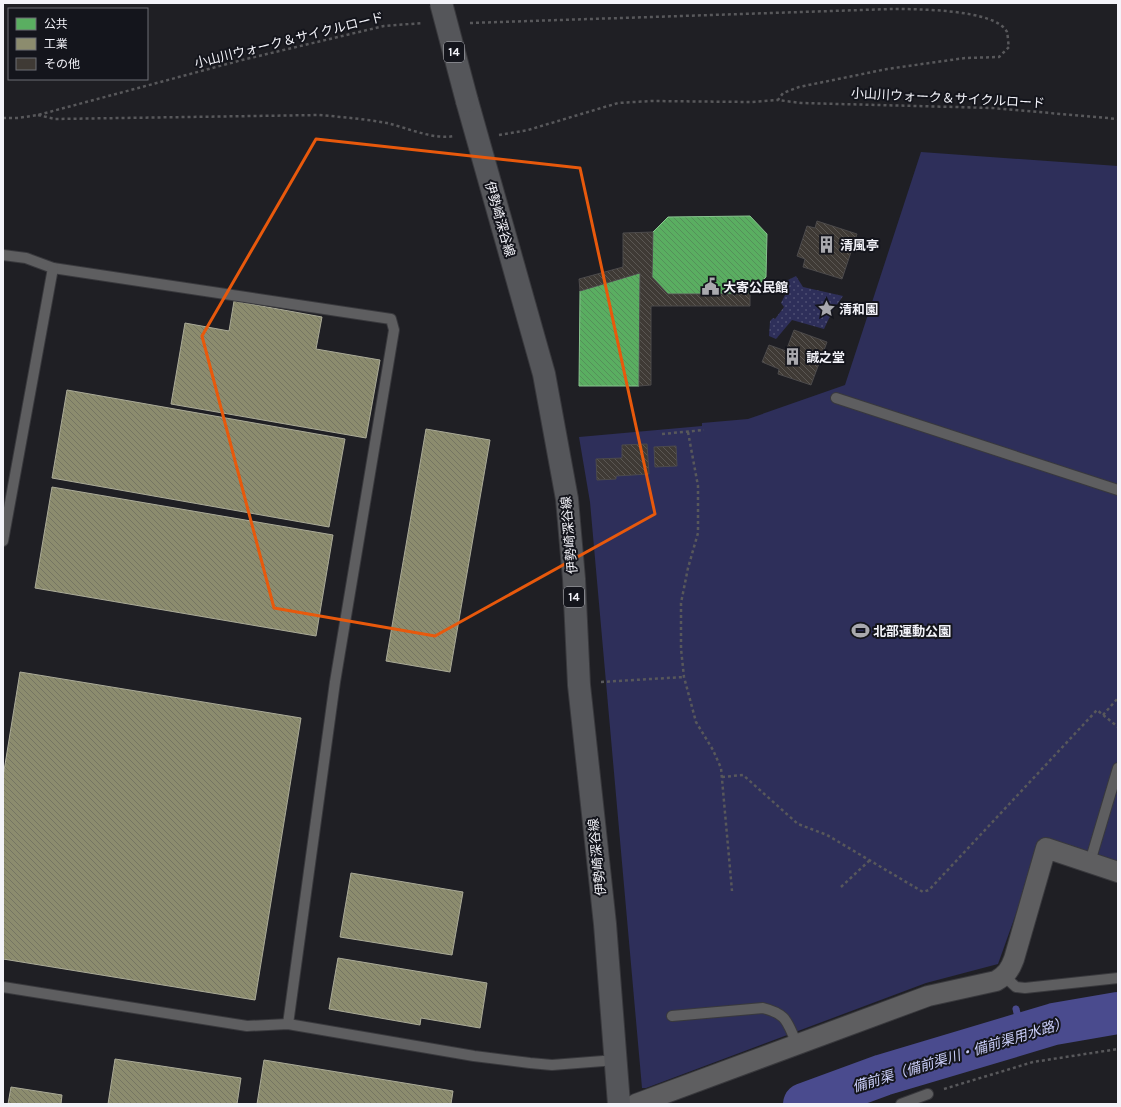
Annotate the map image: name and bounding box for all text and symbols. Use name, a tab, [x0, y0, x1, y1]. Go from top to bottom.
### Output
legend	[8, 8, 148, 80]
street label: 小山川ウォーク＆サイクルロード	[193, 9, 385, 71]
text: 公共	[44, 17, 68, 31]
text: 工業	[44, 37, 68, 51]
road number: 14	[444, 42, 464, 62]
text: その他	[44, 57, 80, 71]
street label: 小山川ウォーク＆サイクルロード	[851, 85, 1045, 111]
street label: 伊勢崎深谷線	[482, 179, 518, 259]
building icon: 清風亭	[817, 235, 837, 255]
place label: 清風亭	[840, 238, 879, 253]
public building icon: 大寄公民館	[700, 277, 720, 297]
place label: 大寄公民館	[723, 280, 788, 295]
place icon: 清和園	[816, 299, 836, 319]
place label: 清和園	[839, 302, 878, 317]
building icon: 誠之堂	[783, 347, 803, 367]
place label: 誠之堂	[806, 350, 845, 365]
street label: 伊勢崎深谷線	[558, 495, 580, 575]
road number: 14	[564, 587, 584, 607]
sports icon: 北部運動公園	[850, 621, 870, 641]
place label: 北部運動公園	[873, 624, 951, 639]
street label: 伊勢崎深谷線	[585, 817, 609, 897]
water label: 備前渠（備前渠川・備前渠用水路）	[850, 1014, 1070, 1096]

